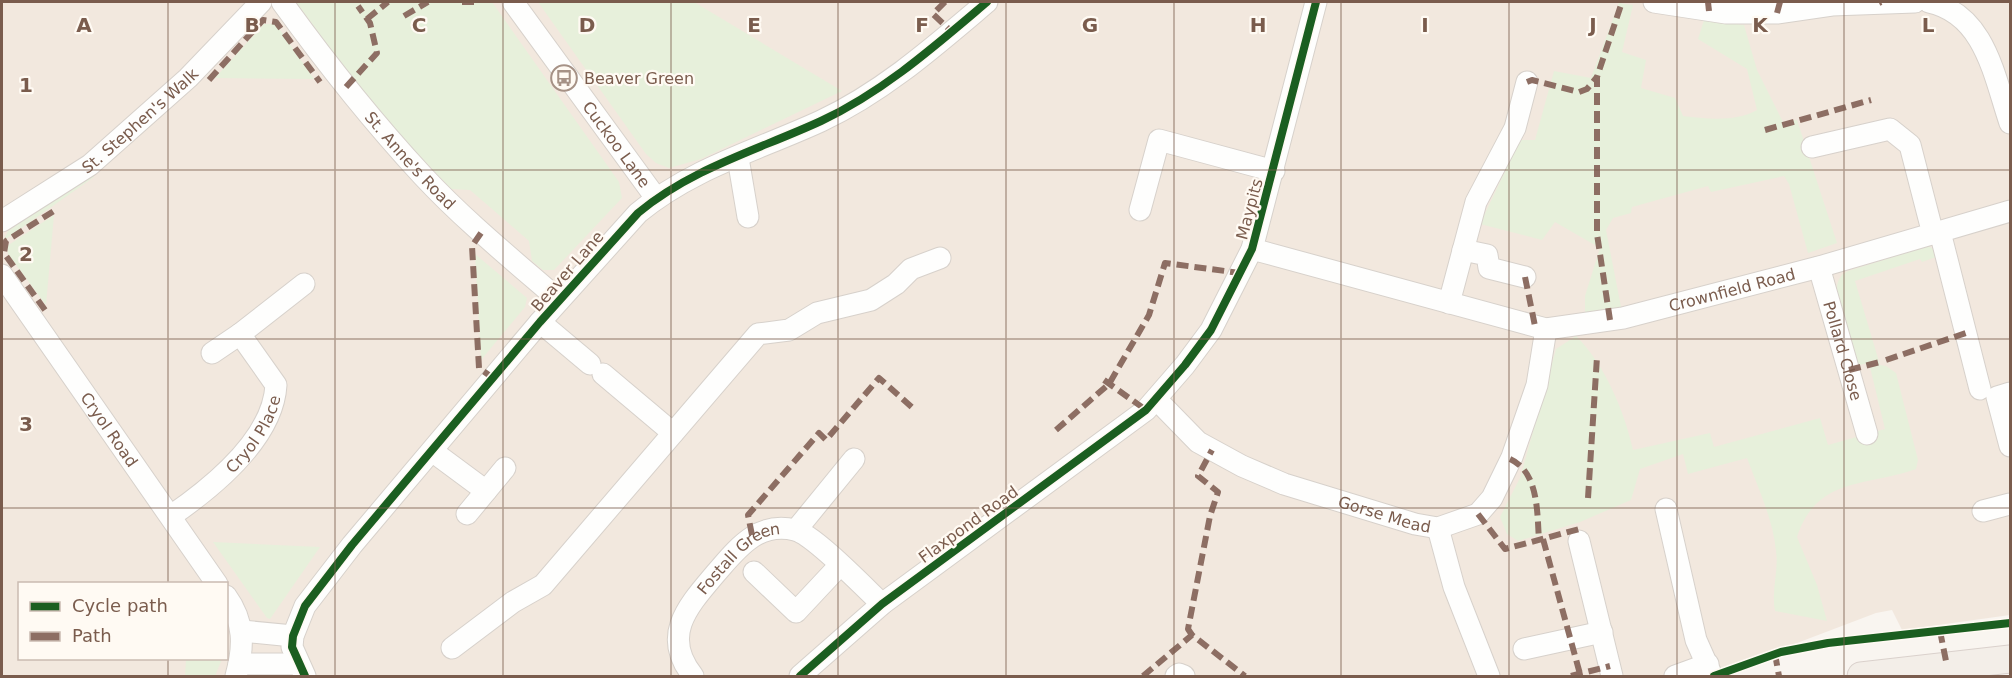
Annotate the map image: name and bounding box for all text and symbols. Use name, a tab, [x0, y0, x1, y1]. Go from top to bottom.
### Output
text: A	[76, 13, 92, 37]
text: B	[244, 13, 260, 37]
text: C	[412, 13, 426, 37]
text: D	[579, 13, 595, 37]
text: E	[747, 13, 761, 37]
text: F	[915, 13, 929, 37]
text: G	[1082, 13, 1098, 37]
text: H	[1250, 13, 1266, 37]
text: I	[1421, 13, 1429, 37]
text: J	[1587, 13, 1597, 37]
text: K	[1752, 13, 1769, 37]
text: L	[1922, 13, 1935, 37]
bus stop icon: Beaver Green	[549, 63, 579, 93]
street label: St. Stephen's Walk	[78, 64, 203, 178]
place label: Beaver Green	[584, 69, 694, 88]
text: 1	[19, 73, 33, 97]
street label: Cuckoo Lane	[579, 98, 654, 191]
street label: St. Anne's Road	[361, 108, 459, 214]
street label: Maypits	[1232, 177, 1267, 242]
street label: Beaver Lane	[527, 227, 607, 315]
text: 2	[19, 242, 33, 266]
street label: Crownfield Road	[1667, 265, 1797, 316]
street label: Pollard Close	[1819, 299, 1866, 403]
street label: Cryol Road	[76, 389, 142, 471]
street label: Cryol Place	[222, 393, 285, 477]
text: 3	[19, 412, 33, 436]
street label: Flaxpond Road	[915, 482, 1022, 567]
street label: Gorse Mead	[1336, 492, 1432, 537]
street label: Fostall Green	[693, 519, 781, 598]
legend	[18, 582, 228, 660]
text: Cycle path	[72, 595, 168, 616]
text: Path	[72, 625, 112, 646]

